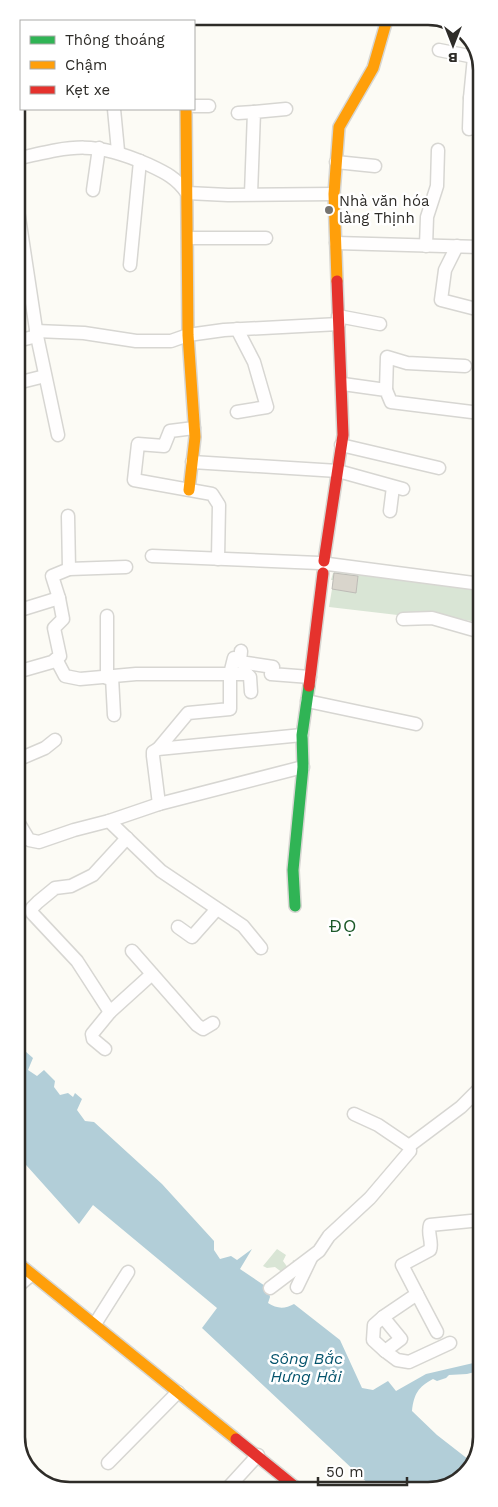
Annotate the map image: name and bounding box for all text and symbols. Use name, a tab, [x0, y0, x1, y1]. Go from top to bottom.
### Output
legend	[20, 20, 195, 110]
north arrow	[428, 20, 478, 70]
text: Thông thoáng	[65, 31, 164, 49]
text: B	[448, 50, 458, 66]
text: Chậm	[65, 56, 107, 74]
text: Kẹt xe	[65, 81, 110, 99]
place label: Nhà văn hóa làng Thịnh	[339, 192, 430, 227]
marker: Nhà văn hóa làng Thịnh	[323, 204, 335, 216]
district label: ĐỌ	[329, 915, 357, 936]
water label: Sông Bắc Hưng Hải	[269, 1349, 343, 1386]
scale bar	[318, 1454, 407, 1486]
text: 50 m	[326, 1463, 363, 1481]

